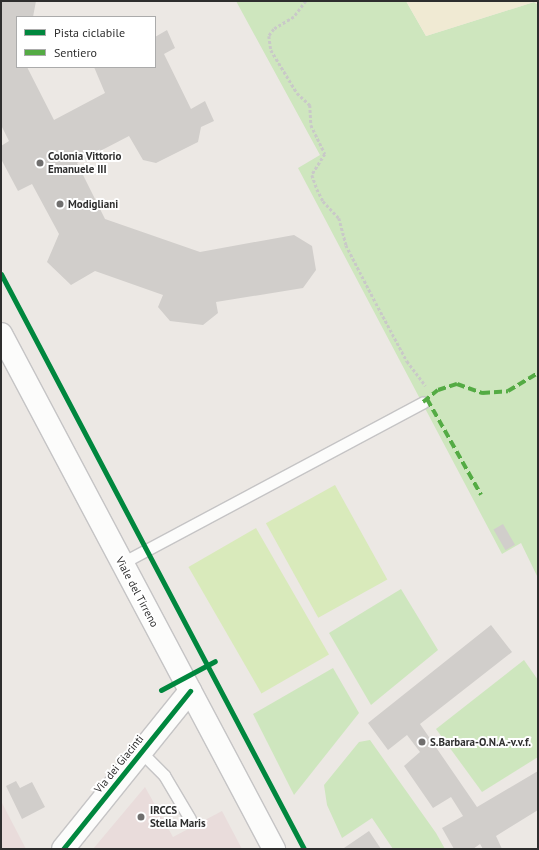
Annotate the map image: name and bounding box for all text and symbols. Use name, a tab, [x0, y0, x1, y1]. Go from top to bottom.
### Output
legend	[16, 16, 156, 68]
text: Pista ciclabile	[54, 25, 125, 40]
text: Sentiero	[54, 45, 97, 60]
place label: Colonia Vittorio Emanuele III	[48, 150, 122, 176]
marker: Colonia Vittorio Emanuele III	[35, 158, 45, 168]
place label: Modigliani	[68, 197, 118, 211]
marker: Modigliani	[55, 199, 65, 209]
street label: Viale del Tirreno	[113, 554, 161, 630]
street label: Via dei Giacinti	[92, 732, 146, 796]
place label: S.Barbara-O.N.A.-v.v.f.	[430, 735, 531, 749]
marker: S.Barbara-O.N.A.-v.v.f.	[417, 737, 427, 747]
place label: IRCCS Stella Maris	[150, 804, 206, 830]
marker: IRCCS Stella Maris	[135, 811, 147, 823]

